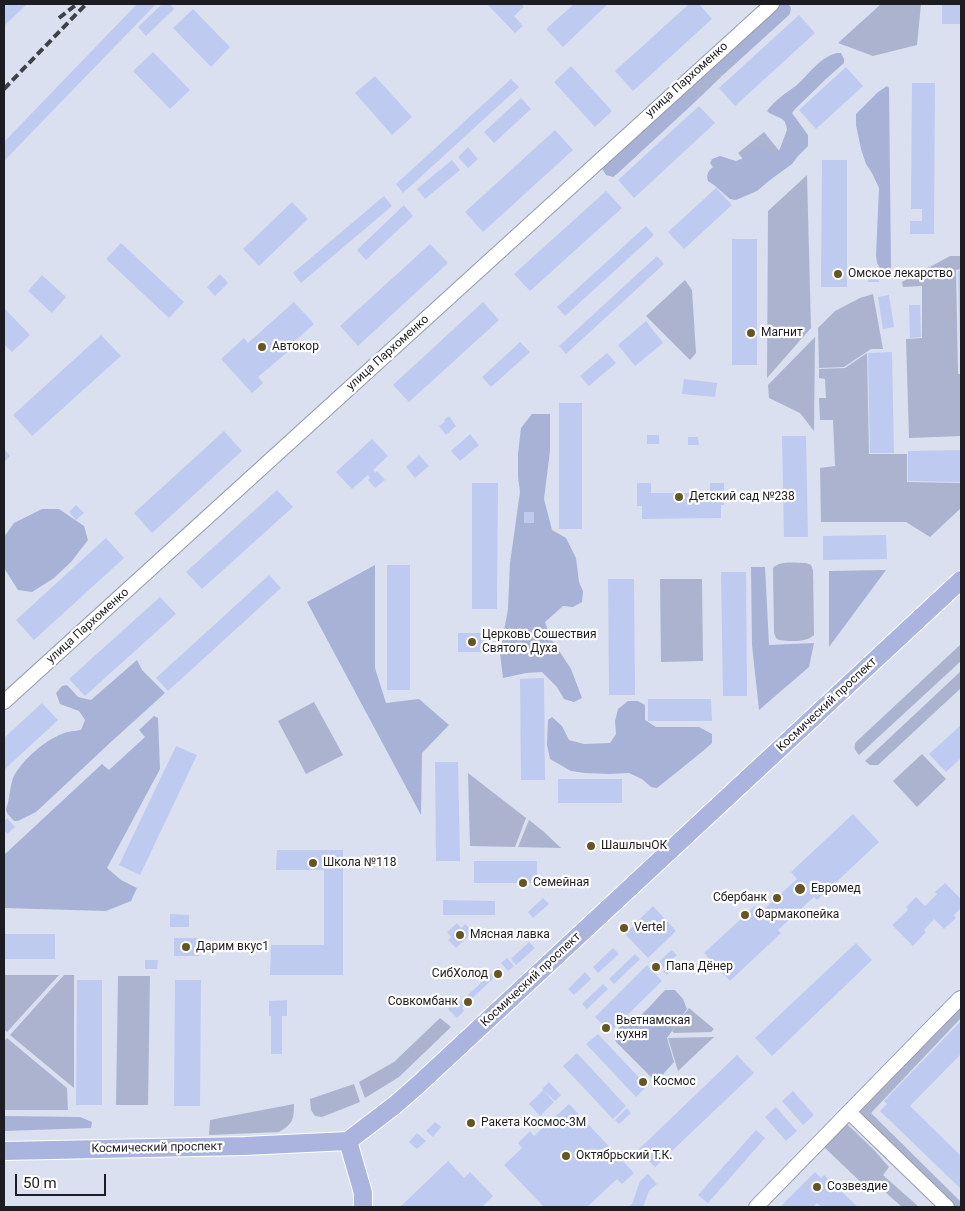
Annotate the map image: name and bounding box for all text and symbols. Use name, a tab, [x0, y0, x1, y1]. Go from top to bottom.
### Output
street label: улица Пархоменко	[643, 39, 731, 121]
place label: Омское лекарство	[848, 267, 953, 281]
marker: Омское лекарство	[832, 268, 844, 280]
street label: улица Пархоменко	[344, 312, 432, 394]
place label: Магнит	[761, 326, 803, 340]
marker: Магнит	[745, 327, 757, 339]
place label: Автокор	[272, 340, 319, 354]
marker: Автокор	[256, 341, 268, 353]
place label: Детский сад №238	[689, 490, 795, 504]
marker: Детский сад №238	[673, 491, 685, 503]
street label: улица Пархоменко	[44, 585, 132, 667]
place label: Церковь Сошествия Святого Духа	[482, 628, 597, 656]
marker: Церковь Сошествия Святого Духа	[466, 636, 478, 648]
street label: Космический проспект	[774, 655, 880, 755]
place label: ШашлычОК	[601, 839, 667, 853]
marker: ШашлычОК	[585, 840, 597, 852]
place label: Школа №118	[323, 856, 396, 870]
marker: Школа №118	[307, 857, 319, 869]
place label: Семейная	[533, 876, 589, 890]
marker: Семейная	[517, 877, 529, 889]
marker: Евромед	[793, 882, 807, 896]
place label: Евромед	[811, 882, 861, 896]
place label: Сбербанк	[713, 891, 767, 905]
marker: Сбербанк	[771, 892, 783, 904]
place label: Фармакопейка	[755, 908, 839, 922]
marker: Фармакопейка	[739, 909, 751, 921]
place label: Vertel	[634, 921, 665, 935]
marker: Vertel	[618, 922, 630, 934]
place label: Мясная лавка	[470, 928, 550, 942]
marker: Мясная лавка	[454, 929, 466, 941]
street label: Космический проспект	[478, 930, 584, 1030]
place label: Дарим вкус1	[196, 940, 269, 954]
marker: Дарим вкус1	[180, 941, 192, 953]
place label: Папа Дёнер	[666, 960, 733, 974]
marker: Папа Дёнер	[650, 961, 662, 973]
place label: СибХолод	[432, 967, 488, 981]
marker: СибХолод	[492, 968, 504, 980]
place label: Совкомбанк	[388, 995, 458, 1009]
marker: Совкомбанк	[462, 996, 474, 1008]
place label: Вьетнамская кухня	[616, 1014, 690, 1042]
marker: Вьетнамская кухня	[600, 1022, 612, 1034]
place label: Космос	[653, 1075, 696, 1089]
marker: Космос	[637, 1076, 649, 1088]
place label: Ракета Космос-3М	[481, 1116, 586, 1130]
marker: Ракета Космос-3М	[465, 1117, 477, 1129]
street label: Космический проспект	[91, 1140, 223, 1156]
place label: Октябрьский Т.К.	[576, 1149, 672, 1163]
marker: Октябрьский Т.К.	[560, 1150, 572, 1162]
scale bar	[18, 1164, 109, 1196]
text: 50 m	[23, 1174, 57, 1192]
place label: Созвездие	[827, 1180, 888, 1194]
marker: Созвездие	[811, 1181, 823, 1193]

